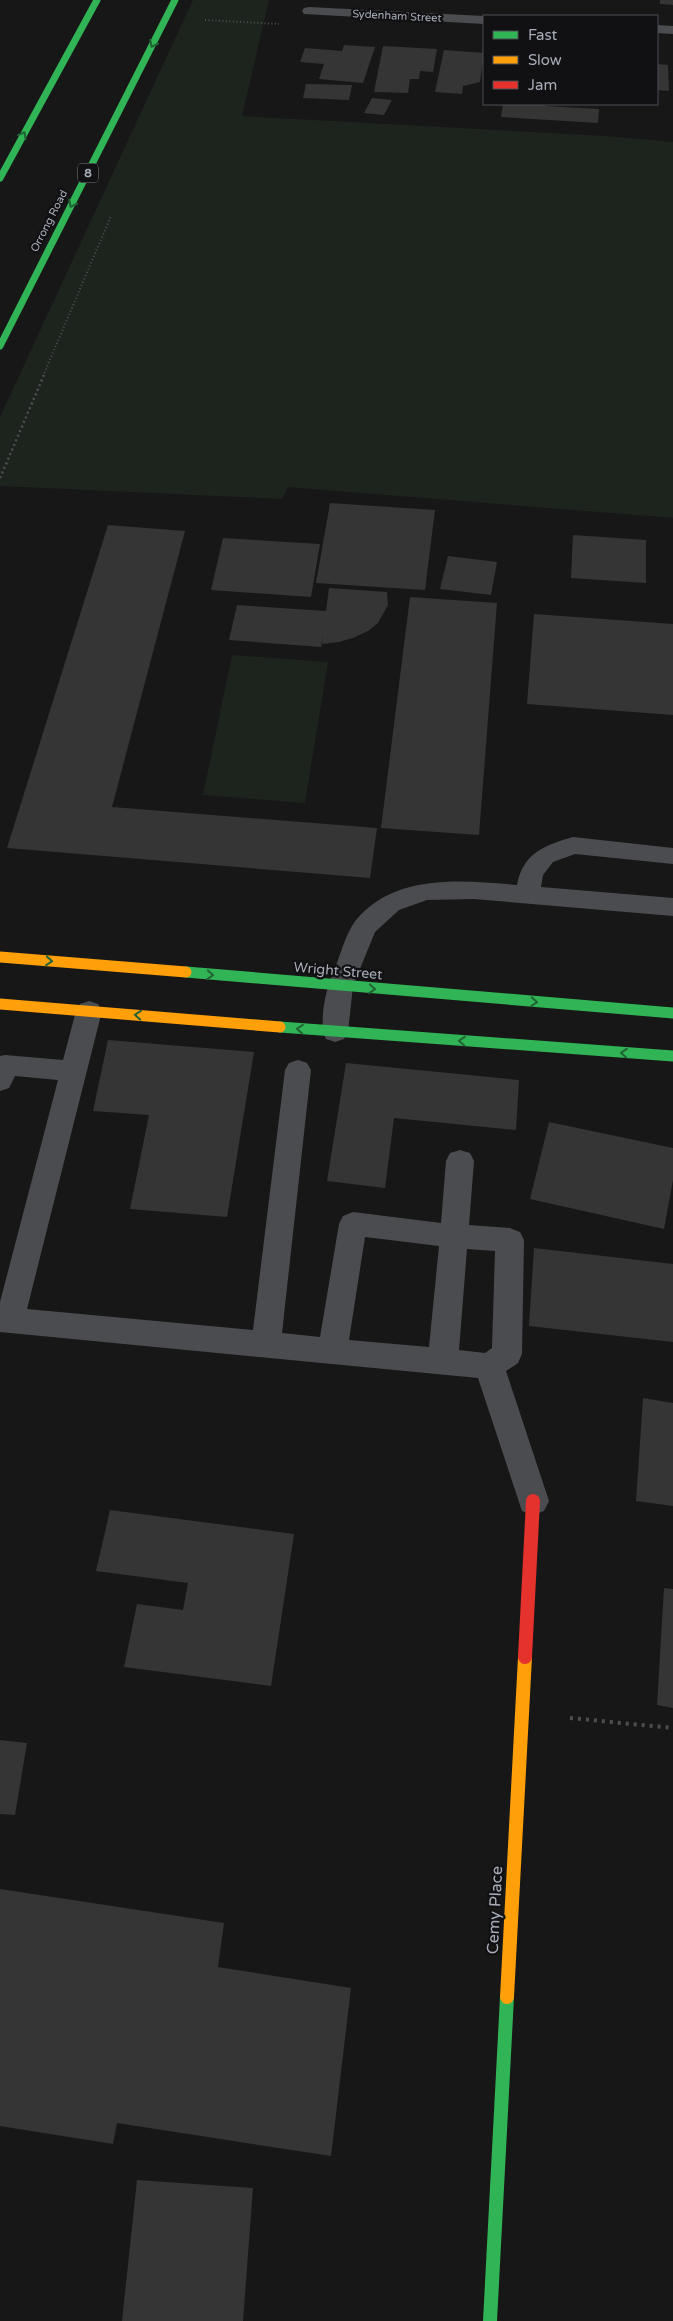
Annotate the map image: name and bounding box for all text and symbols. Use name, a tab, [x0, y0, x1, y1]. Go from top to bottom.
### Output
street label: Sydenham Street	[352, 7, 442, 25]
legend	[483, 15, 658, 105]
text: Fast	[528, 26, 558, 44]
one-way arrow	[149, 38, 159, 47]
text: Slow	[528, 51, 562, 69]
text: Jam	[528, 76, 557, 94]
one-way arrow	[17, 132, 27, 141]
road number: 8	[78, 164, 98, 182]
street label: Orrong Road	[28, 188, 70, 254]
one-way arrow	[68, 199, 78, 208]
one-way arrow	[45, 955, 53, 966]
street label: Wright Street	[293, 959, 384, 983]
one-way arrow	[207, 969, 215, 980]
one-way arrow	[369, 983, 377, 994]
one-way arrow	[531, 996, 539, 1007]
one-way arrow	[134, 1010, 142, 1021]
one-way arrow	[296, 1024, 304, 1035]
one-way arrow	[458, 1036, 466, 1047]
one-way arrow	[620, 1047, 628, 1058]
street label: Cemy Place	[483, 1865, 507, 1955]

